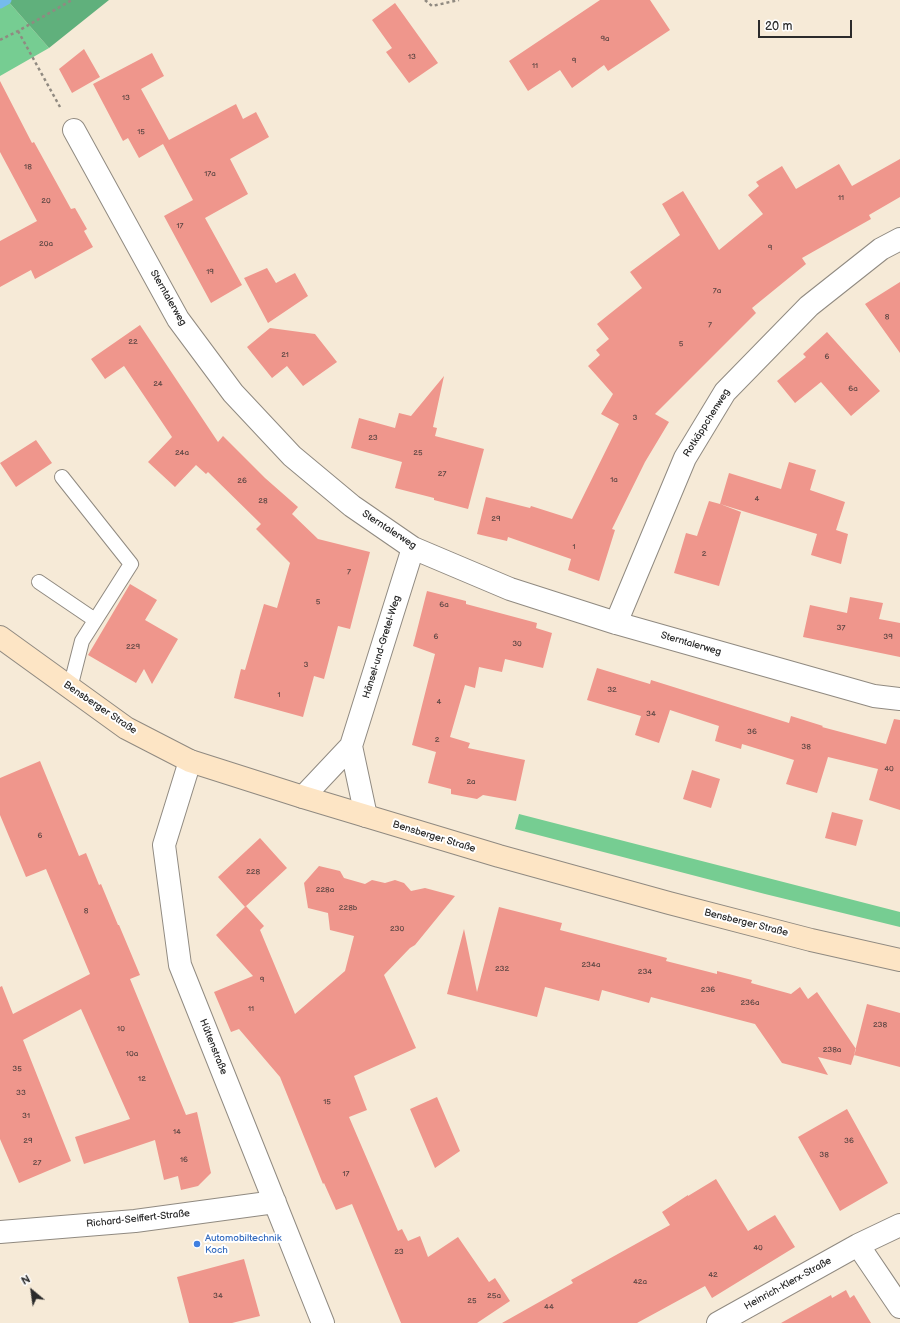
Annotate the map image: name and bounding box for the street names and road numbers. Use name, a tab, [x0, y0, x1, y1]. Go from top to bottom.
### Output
street label: Sterntalerweg	[147, 268, 189, 328]
street label: Rotkäppchenweg	[681, 387, 733, 459]
street label: Sterntalerweg	[360, 508, 418, 552]
street label: Hänsel-und-Gretel-Weg	[361, 594, 403, 700]
street label: Sterntalerweg	[659, 630, 723, 658]
street label: Bensberger Straße	[61, 679, 139, 737]
street label: Bensberger Straße	[391, 819, 477, 855]
street label: Bensberger Straße	[703, 907, 789, 939]
street label: Hüttenstraße	[196, 1017, 230, 1077]
street label: Richard-Seiffert-Straße	[86, 1208, 190, 1230]
street label: Heinrich-Klerx-Straße	[742, 1255, 834, 1313]

